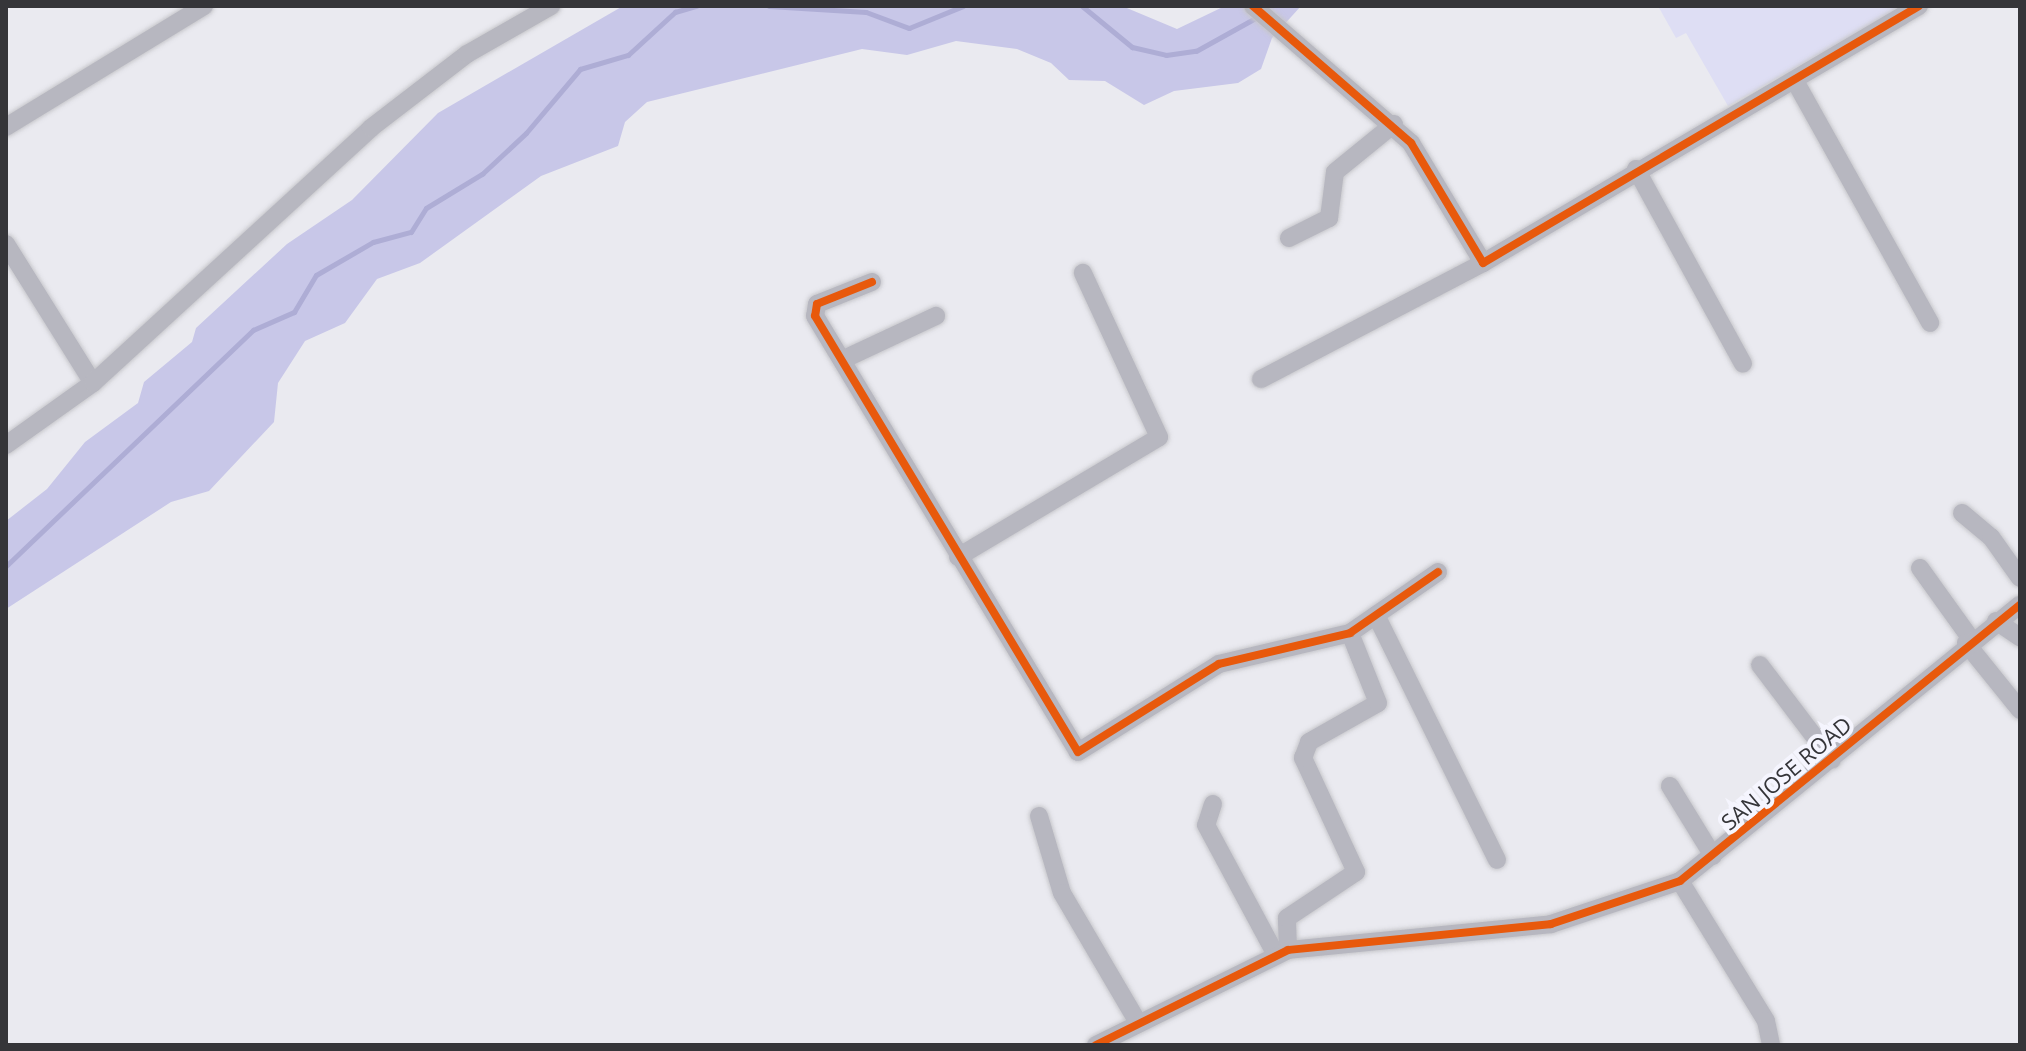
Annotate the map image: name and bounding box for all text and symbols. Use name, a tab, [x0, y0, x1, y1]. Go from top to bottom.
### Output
street label: SAN JOSE ROAD	[1716, 711, 1856, 835]

